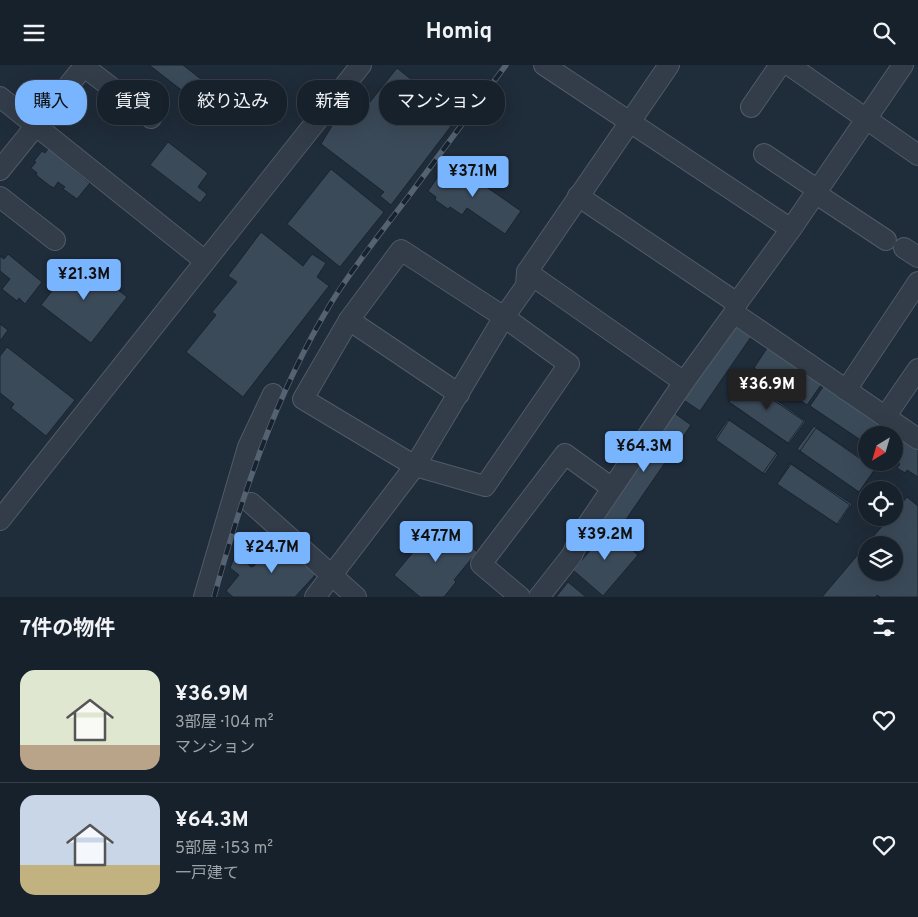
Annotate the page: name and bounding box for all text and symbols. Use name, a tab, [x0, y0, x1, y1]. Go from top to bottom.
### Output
icon: menu	[20, 19, 48, 47]
text: Homiq	[426, 19, 492, 46]
icon: search	[870, 19, 898, 47]
chip: 購入	[15, 80, 87, 125]
chip: 賃貸	[97, 80, 169, 125]
chip: 絞り込み	[179, 80, 287, 125]
chip: 新着	[297, 80, 369, 125]
chip: マンション	[379, 80, 505, 125]
pin: ¥37.1M	[432, 155, 514, 198]
text: ¥37.1M	[449, 162, 497, 182]
pin: ¥21.3M	[43, 259, 125, 301]
text: ¥21.3M	[58, 265, 110, 285]
pin: ¥36.9M	[726, 369, 808, 411]
text: ¥36.9M	[739, 375, 795, 395]
north arrow	[858, 426, 902, 471]
map controls	[858, 426, 903, 581]
pin: ¥64.3M	[603, 431, 685, 473]
text: ¥64.3M	[616, 437, 672, 457]
button: locate	[858, 481, 903, 526]
pin: ¥39.2M	[564, 519, 646, 561]
pin: ¥47.7M	[395, 521, 477, 563]
text: ¥39.2M	[577, 525, 633, 545]
text: ¥47.7M	[411, 527, 461, 547]
pin: ¥24.7M	[231, 531, 313, 574]
button: layers	[858, 536, 903, 581]
text: ¥24.7M	[245, 538, 299, 558]
icon: filters	[870, 613, 898, 641]
text: 7件の物件	[20, 616, 115, 643]
text: ¥36.9M	[175, 681, 248, 708]
icon: home	[60, 690, 120, 750]
icon: heart	[870, 706, 898, 734]
text: 3部屋 · 104 m²	[175, 713, 273, 733]
text: マンション	[175, 738, 255, 758]
text: ¥64.3M	[175, 807, 249, 834]
icon: home	[60, 815, 120, 875]
icon: heart	[870, 831, 898, 859]
text: 5部屋 · 153 m²	[175, 839, 273, 859]
text: 一戸建て	[175, 864, 239, 884]

